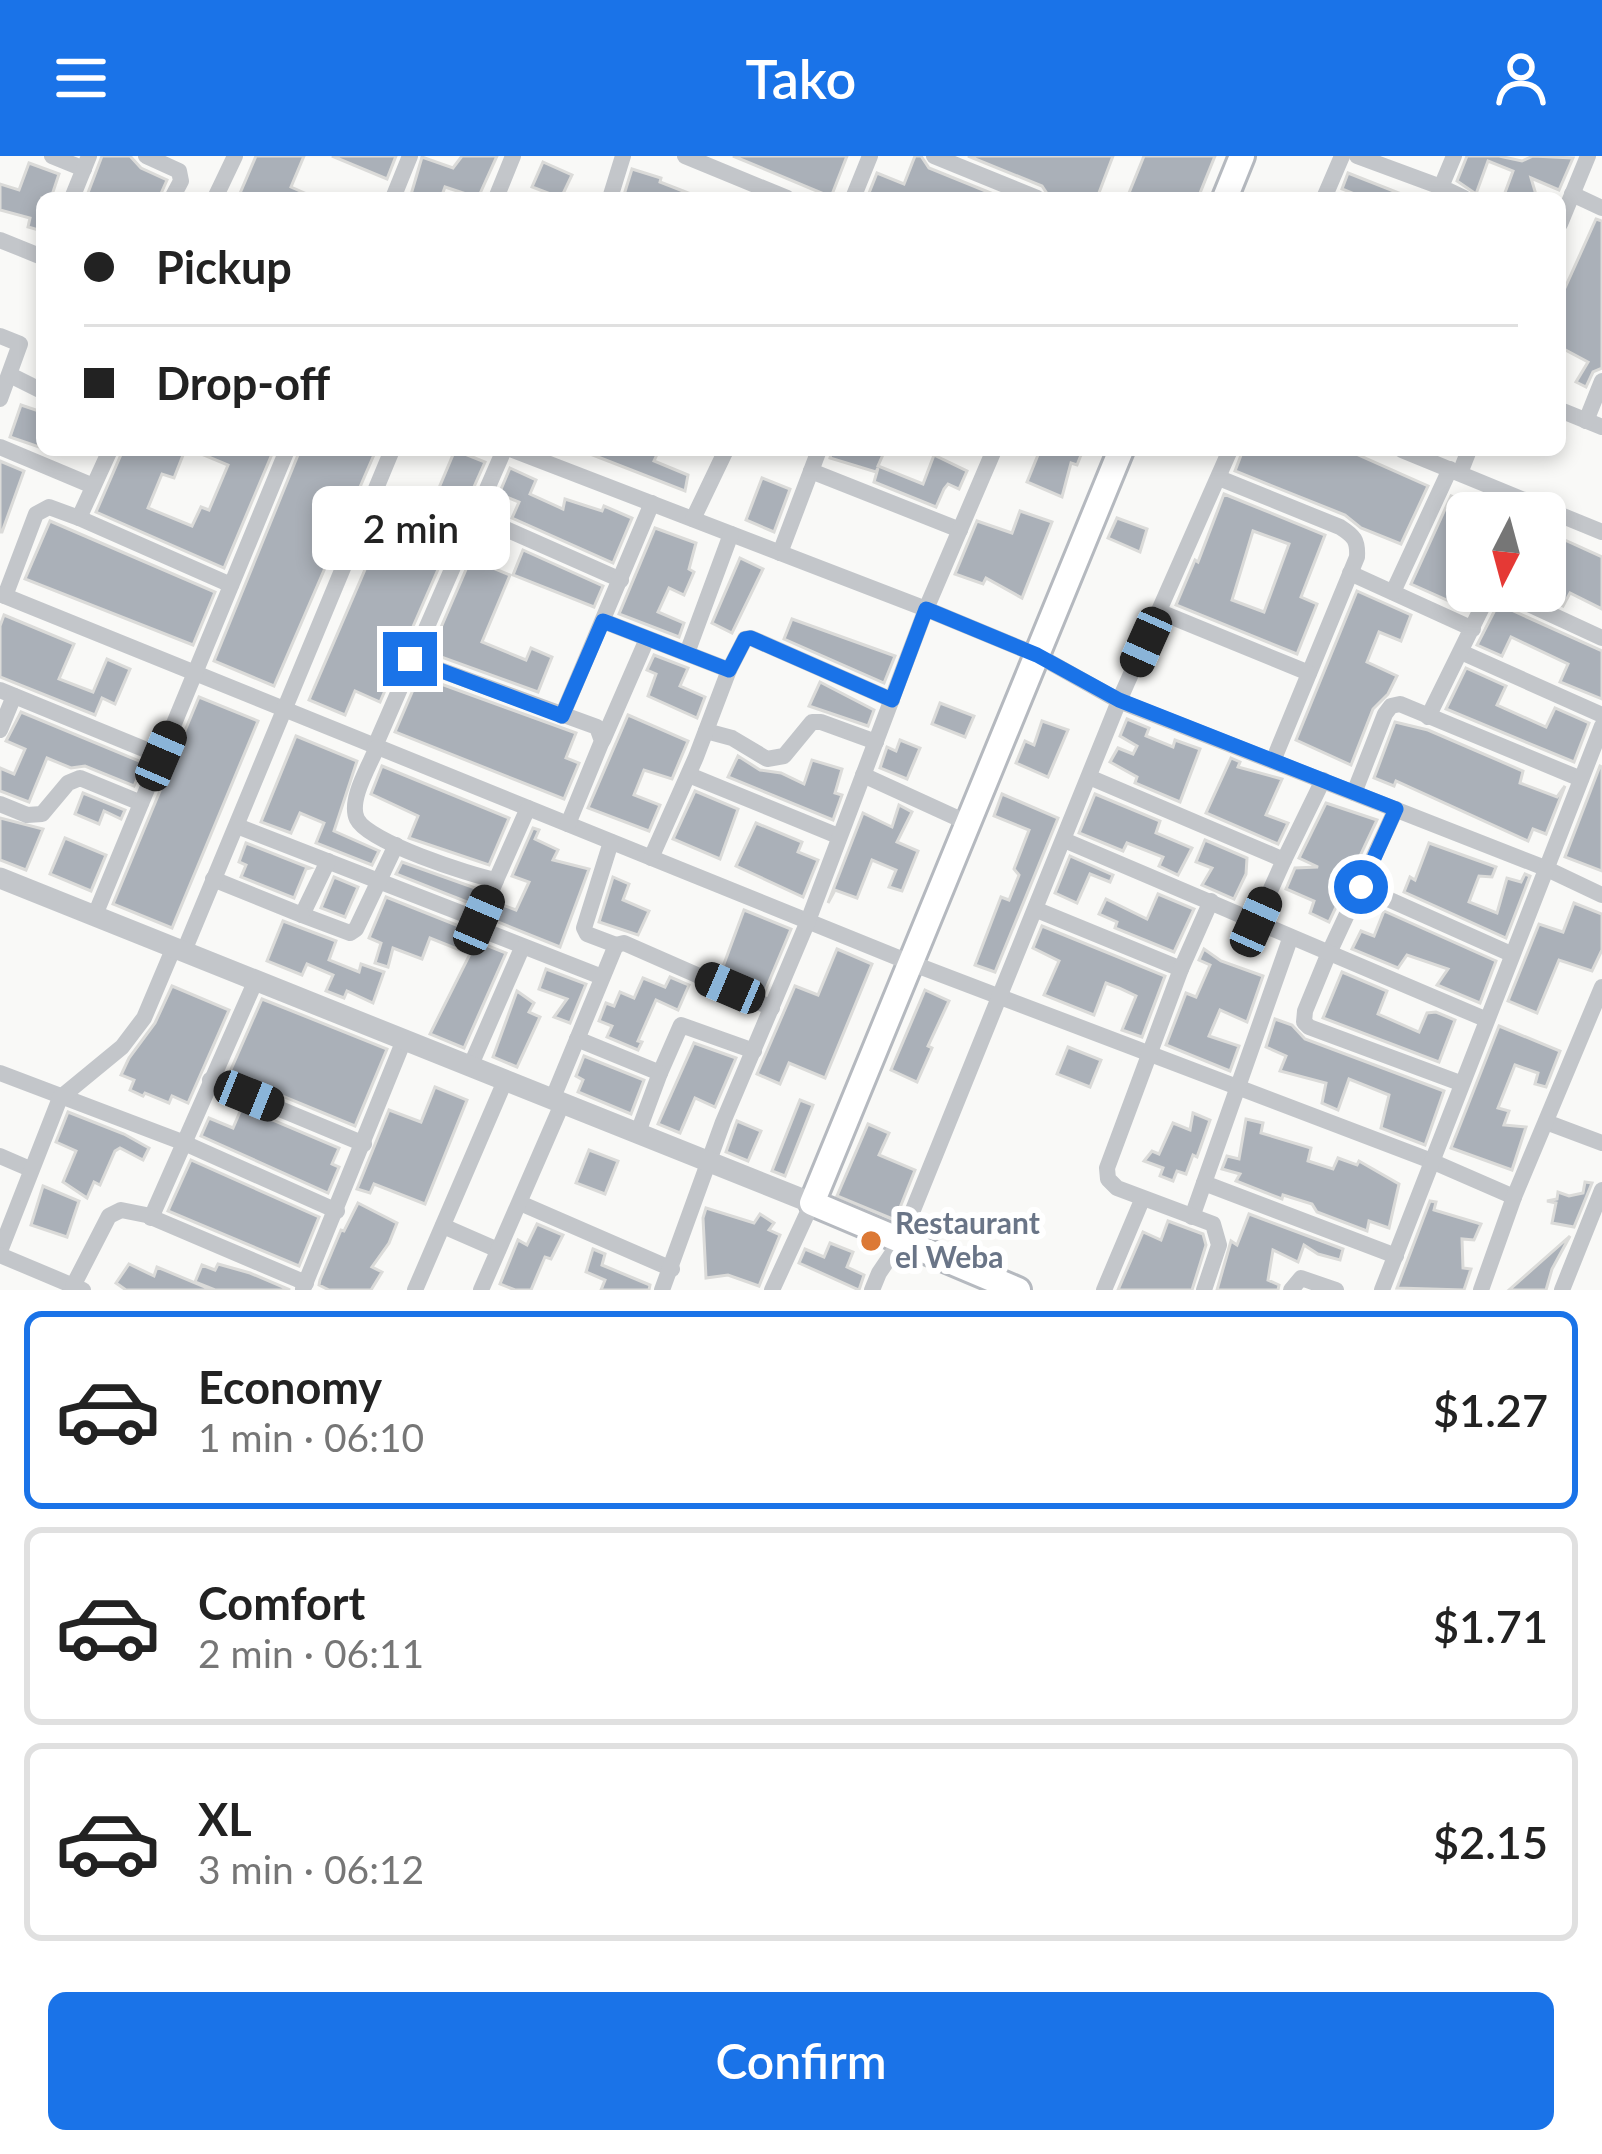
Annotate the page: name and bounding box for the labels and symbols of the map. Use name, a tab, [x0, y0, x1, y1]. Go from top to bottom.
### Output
callout: 2 min	[311, 485, 509, 569]
north arrow	[1446, 492, 1566, 612]
car	[1115, 602, 1177, 682]
route end	[383, 632, 437, 686]
car	[130, 716, 192, 796]
route start	[1334, 860, 1388, 914]
car	[448, 880, 510, 960]
car	[1225, 882, 1287, 962]
car	[690, 957, 770, 1019]
car	[209, 1066, 289, 1126]
place label: Restaurant el Weba	[895, 1204, 1040, 1274]
marker: Restaurant el Weba	[858, 1228, 884, 1254]

